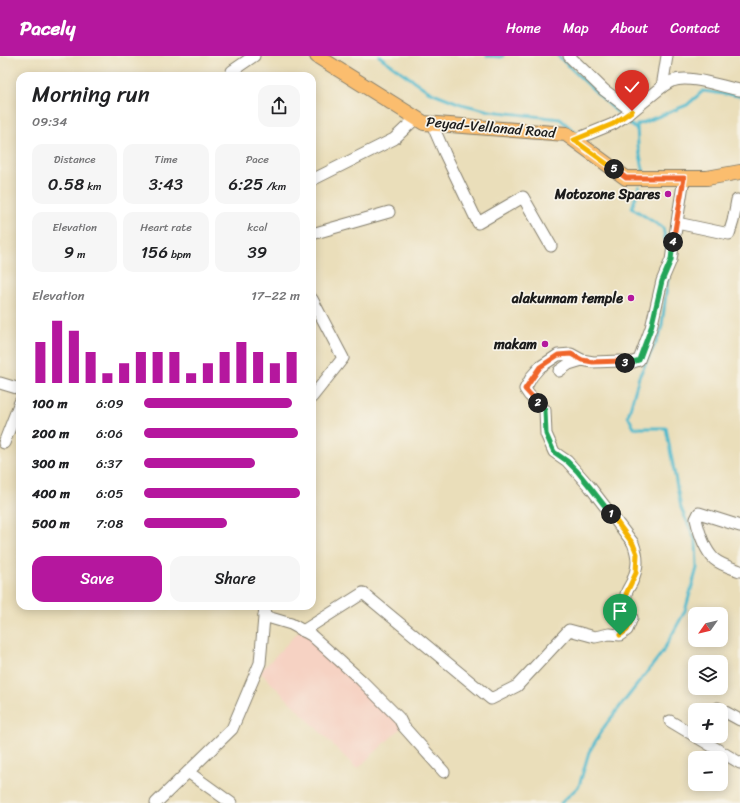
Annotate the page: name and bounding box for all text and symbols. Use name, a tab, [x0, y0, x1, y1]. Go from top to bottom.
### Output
text: Pacely	[20, 12, 75, 45]
text: Home	[506, 16, 541, 41]
text: Map	[563, 16, 589, 41]
text: About	[611, 16, 648, 41]
text: Contact	[670, 16, 720, 41]
pin	[615, 70, 649, 111]
text: Morning run	[32, 75, 150, 114]
icon: check	[621, 76, 643, 98]
button: share	[258, 85, 300, 127]
street label: Peyad-Vellanad Road	[425, 109, 558, 146]
text: 09:34	[32, 110, 67, 133]
text: Distance	[54, 150, 96, 169]
text: Time	[154, 150, 178, 169]
text: Pace	[246, 150, 269, 169]
pin: 5	[604, 159, 624, 179]
text: 5	[611, 159, 617, 178]
text: 0.58	[48, 169, 84, 199]
text: 3:43	[149, 169, 183, 199]
text: 6:25	[229, 169, 264, 199]
text: km	[84, 177, 102, 196]
text: /km	[264, 177, 286, 196]
place label: Motozone Spares	[554, 182, 660, 207]
marker: Motozone Spares	[663, 189, 673, 199]
text: Elevation	[52, 218, 97, 237]
text: Heart rate	[140, 218, 192, 237]
text: kcal	[247, 218, 267, 237]
pin: 4	[663, 232, 683, 252]
text: 4	[670, 232, 676, 251]
text: 9	[64, 237, 74, 267]
text: 156	[141, 237, 168, 267]
text: 39	[247, 237, 267, 267]
text: m	[74, 245, 86, 264]
text: bpm	[168, 245, 191, 264]
text: Elevation	[32, 284, 85, 307]
text: 17–22 m	[251, 284, 300, 307]
place label: alakunnam temple	[511, 286, 623, 311]
marker: alakunnam temple	[626, 293, 636, 303]
place label: makam	[493, 332, 537, 357]
marker: makam	[540, 339, 550, 349]
pin: 3	[615, 353, 635, 373]
text: 3	[622, 353, 628, 372]
text: 100 m	[32, 392, 67, 415]
text: 6:09	[96, 392, 124, 415]
pin: 2	[528, 393, 548, 413]
text: 2	[535, 393, 541, 412]
text: 200 m	[32, 422, 69, 445]
text: 6:06	[96, 422, 123, 445]
text: 300 m	[32, 452, 69, 475]
text: 6:37	[96, 452, 122, 475]
text: 400 m	[32, 482, 70, 505]
text: 6:05	[96, 482, 123, 505]
pin: 1	[601, 504, 621, 524]
text: 1	[609, 504, 613, 523]
text: 500 m	[32, 512, 70, 535]
text: 7:08	[96, 512, 123, 535]
button: Save	[32, 556, 162, 602]
button: Share	[170, 556, 300, 602]
pin	[603, 594, 637, 635]
icon: arrive	[609, 600, 631, 622]
north arrow	[688, 607, 728, 647]
map controls	[688, 607, 728, 791]
button: layers	[688, 655, 728, 695]
button: +	[688, 703, 728, 743]
button: −	[688, 751, 728, 791]

